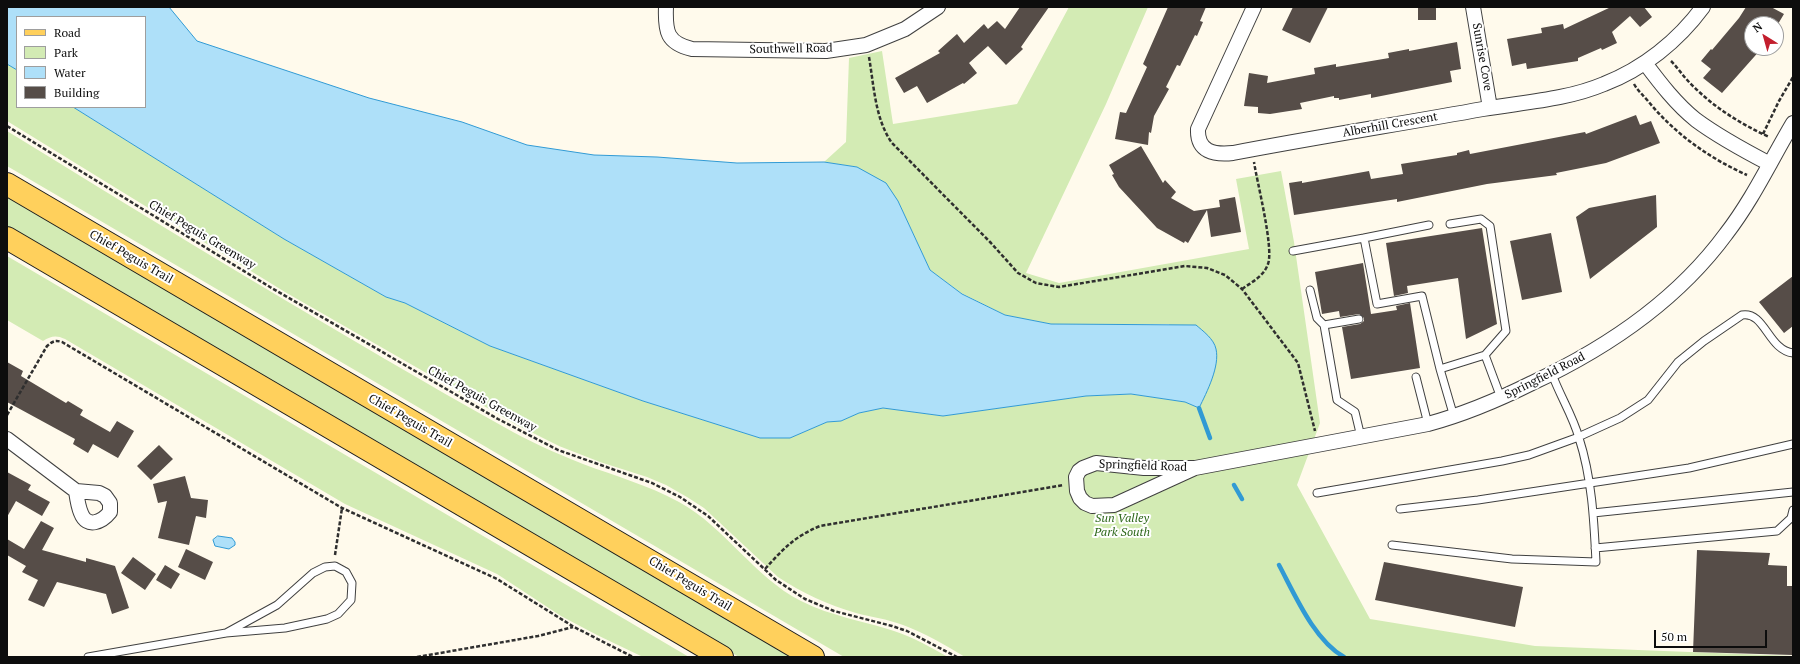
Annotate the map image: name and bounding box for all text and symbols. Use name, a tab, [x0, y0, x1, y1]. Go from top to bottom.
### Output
legend	[16, 16, 146, 108]
north arrow	[1744, 16, 1784, 56]
text: N	[1750, 19, 1765, 35]
street label: Sunrise Cove	[1469, 22, 1495, 92]
text: Road	[54, 25, 81, 40]
street label: Southwell Road	[749, 41, 833, 57]
text: Park	[54, 45, 78, 60]
text: Water	[54, 65, 86, 80]
text: Building	[54, 85, 99, 100]
street label: Alberhill Crescent	[1341, 110, 1439, 140]
street label: Chief Peguis Greenway	[146, 197, 258, 273]
street label: Chief Peguis Trail	[87, 227, 175, 287]
street label: Springfield Road	[1502, 350, 1588, 402]
street label: Chief Peguis Greenway	[425, 363, 539, 435]
street label: Chief Peguis Trail	[366, 391, 454, 451]
street label: Springfield Road	[1099, 457, 1187, 475]
park label: Sun Valley Park South	[1094, 512, 1150, 540]
street label: Chief Peguis Trail	[646, 554, 734, 614]
scale bar	[1656, 622, 1769, 648]
text: 50 m	[1661, 629, 1687, 644]

